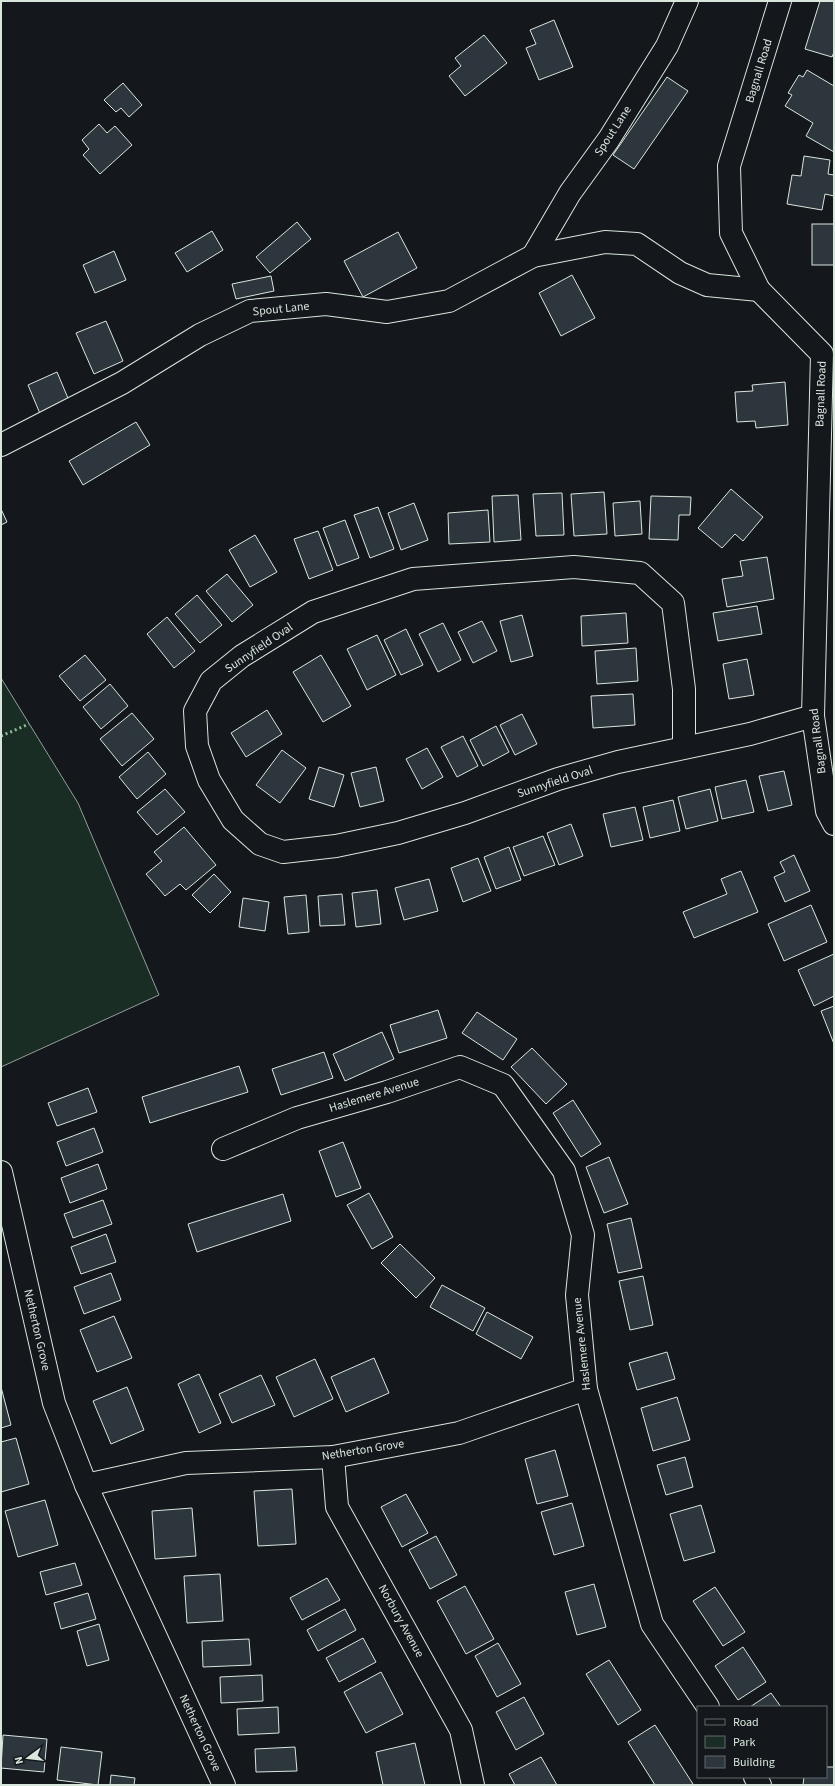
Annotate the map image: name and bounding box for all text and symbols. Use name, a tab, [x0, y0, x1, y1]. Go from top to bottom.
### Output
street label: Bagnall Road	[741, 37, 777, 105]
street label: Spout Lane	[590, 102, 636, 160]
street label: Spout Lane	[252, 298, 310, 320]
street label: Bagnall Road	[811, 361, 831, 427]
street label: Sunnyfield Oval	[222, 619, 296, 677]
street label: Bagnall Road	[806, 707, 830, 775]
street label: Sunnyfield Oval	[515, 762, 595, 802]
street label: Haslemere Avenue	[327, 1073, 421, 1117]
street label: Netherton Grove	[19, 1288, 55, 1372]
street label: Haslemere Avenue	[569, 1297, 595, 1391]
street label: Netherton Grove	[321, 1435, 405, 1465]
street label: Norbury Avenue	[374, 1581, 428, 1661]
street label: Netherton Grove	[175, 1692, 225, 1774]
legend	[697, 1706, 827, 1778]
text: Road	[733, 1714, 759, 1731]
text: Park	[733, 1734, 755, 1751]
north arrow	[8, 1738, 48, 1778]
text: Building	[733, 1754, 775, 1771]
text: N	[11, 1755, 27, 1766]

